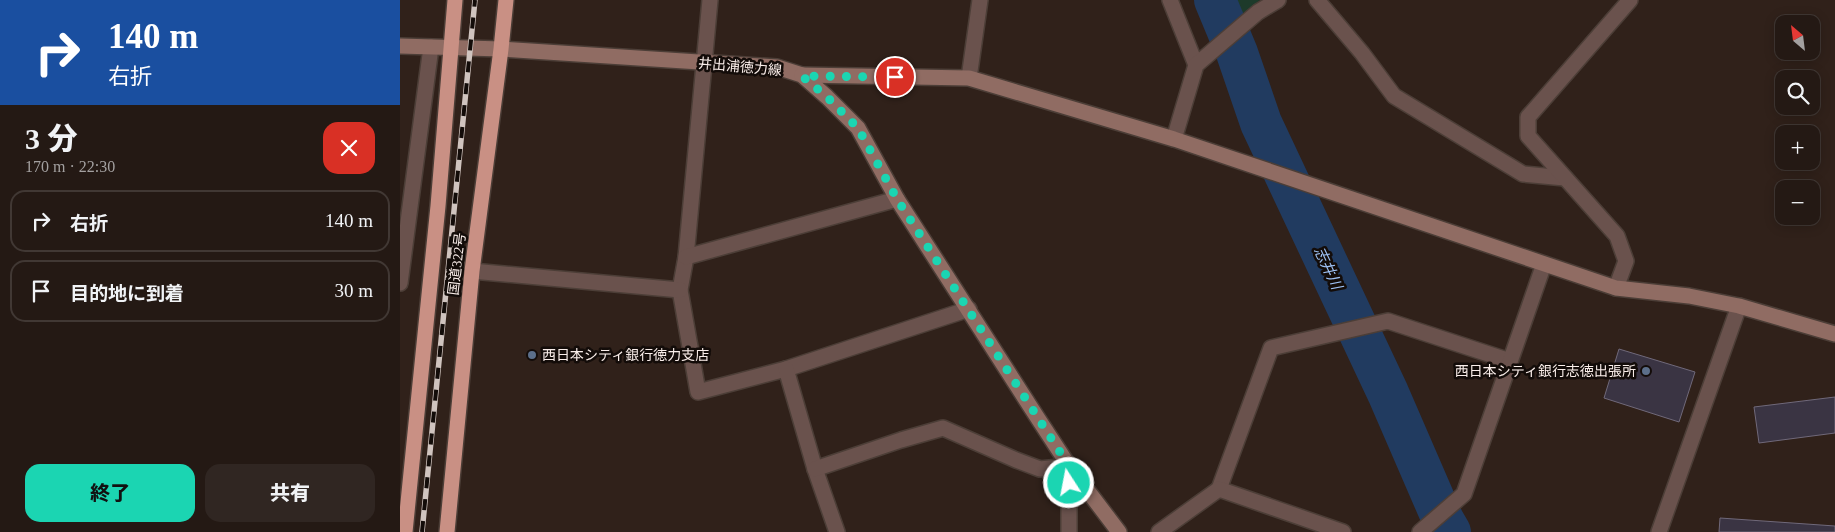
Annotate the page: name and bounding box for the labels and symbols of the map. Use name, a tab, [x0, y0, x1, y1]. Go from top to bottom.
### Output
north arrow	[1775, 15, 1820, 60]
street label: 井出浦徳力線	[698, 55, 783, 78]
pin	[874, 56, 916, 98]
street label: 国道322号	[446, 232, 468, 296]
water label: 志井川	[1311, 244, 1346, 294]
place label: 西日本シティ銀行徳力支店	[542, 348, 709, 363]
marker: 西日本シティ銀行徳力支店	[526, 349, 538, 361]
place label: 西日本シティ銀行志徳出張所	[1455, 364, 1636, 379]
marker: 西日本シティ銀行志徳出張所	[1640, 365, 1652, 377]
position arrow	[1042, 456, 1094, 508]

